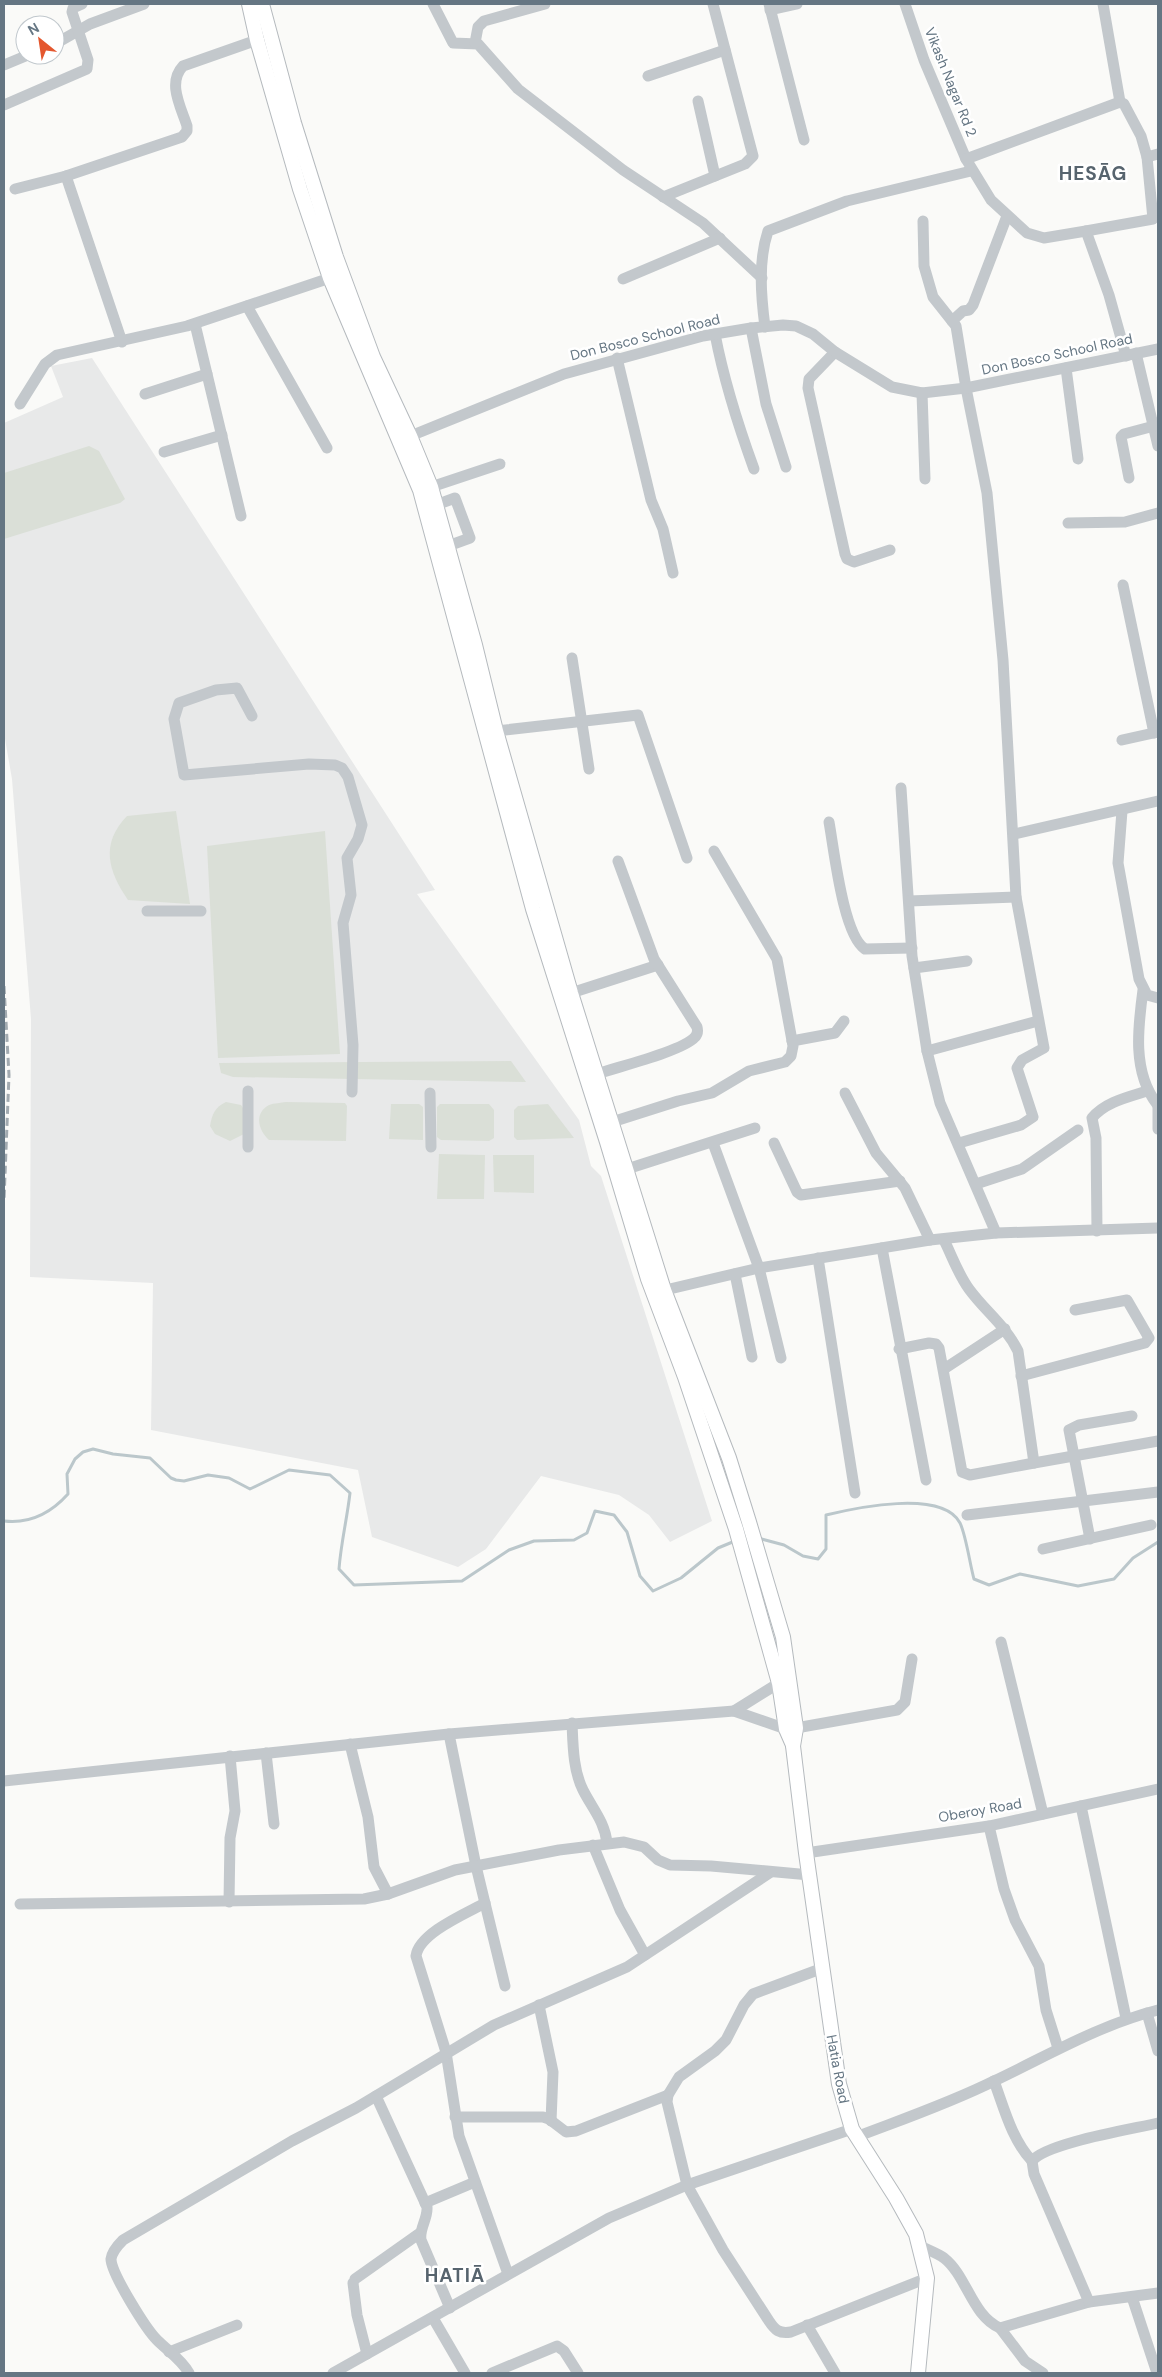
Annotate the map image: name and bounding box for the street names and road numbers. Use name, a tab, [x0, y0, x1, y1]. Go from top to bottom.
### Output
street label: Vikash Nagar Rd 2	[921, 25, 981, 139]
street label: Don Bosco School Road	[568, 310, 722, 364]
street label: Don Bosco School Road	[980, 329, 1134, 379]
street label: Oberoy Road	[937, 1794, 1023, 1826]
street label: Hatia Road	[823, 2033, 853, 2105]

